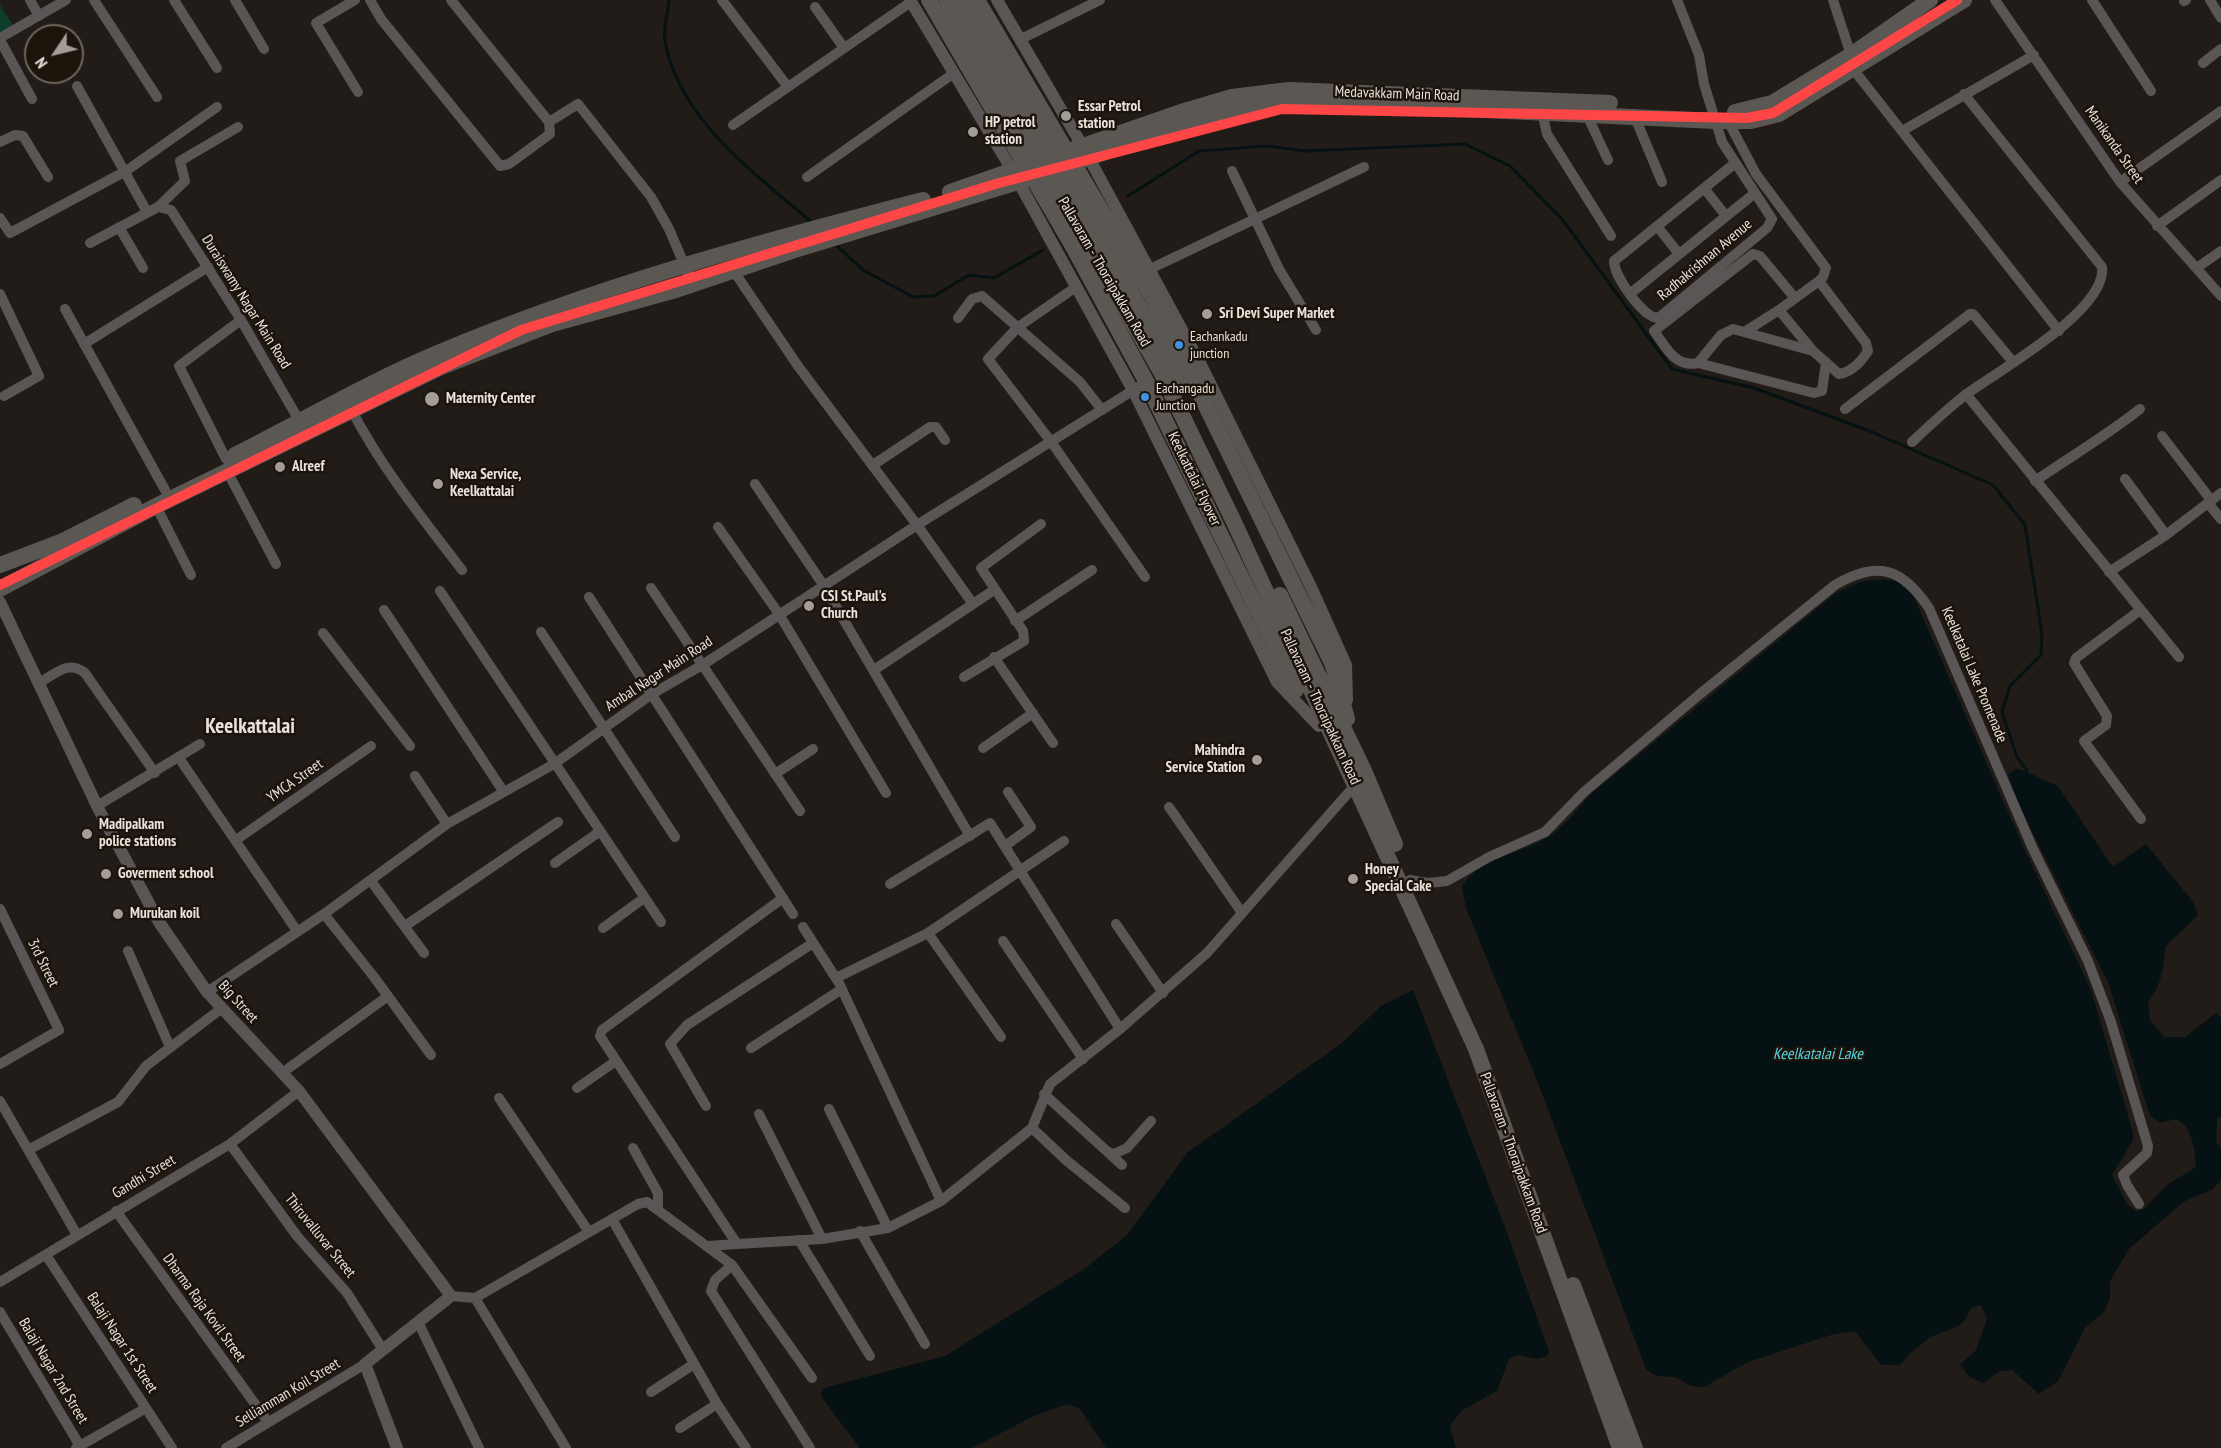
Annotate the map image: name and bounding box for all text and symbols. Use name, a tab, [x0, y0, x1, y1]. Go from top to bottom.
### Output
north arrow	[24, 24, 84, 84]
text: N	[30, 54, 52, 72]
street label: Medavakkam Main Road	[1334, 83, 1460, 105]
place label: Essar Petrol station	[1078, 98, 1141, 133]
street label: Manikanda Street	[2081, 103, 2147, 187]
marker: Essar Petrol station	[1059, 109, 1073, 123]
place label: HP petrol station	[985, 114, 1035, 149]
marker: HP petrol station	[966, 125, 980, 139]
street label: Pallavaram - Thoraipakkam Road	[1054, 194, 1154, 350]
street label: Radhakrishnan Avenue	[1654, 215, 1756, 305]
street label: Duraiswamy Nagar Main Road	[197, 232, 295, 372]
place label: Sri Devi Super Market	[1219, 305, 1334, 323]
marker: Sri Devi Super Market	[1200, 307, 1214, 321]
place label: Eachankadu junction	[1190, 329, 1248, 362]
marker: Eachankadu junction	[1173, 339, 1185, 351]
place label: Eachangadu Junction	[1156, 381, 1214, 413]
marker: Maternity Center	[423, 390, 441, 408]
place label: Maternity Center	[446, 390, 535, 408]
marker: Eachangadu Junction	[1139, 391, 1151, 403]
street label: Keelkattalai Flyover	[1163, 429, 1225, 529]
place label: Alreef	[292, 458, 324, 476]
marker: Alreef	[273, 460, 287, 474]
place label: Nexa Service, Keelkattalai	[450, 466, 522, 501]
marker: Nexa Service, Keelkattalai	[431, 477, 445, 491]
place label: CSI St.Paul's Church	[821, 588, 886, 623]
marker: CSI St.Paul's Church	[802, 599, 816, 613]
street label: Keelkatalai Lake Promenade	[1937, 604, 2011, 746]
street label: Pallavaram - Thoraipakkam Road	[1276, 626, 1364, 788]
street label: Ambal Nagar Main Road	[602, 633, 716, 715]
district label: Keelkattalai	[205, 714, 295, 740]
place label: Mahindra Service Station	[1165, 742, 1245, 777]
marker: Mahindra Service Station	[1250, 753, 1264, 767]
street label: YMCA Street	[264, 755, 326, 807]
place label: Madipalkam police stations	[99, 816, 176, 851]
marker: Madipalkam police stations	[80, 827, 94, 841]
place label: Honey Special Cake	[1365, 861, 1432, 896]
place label: Goverment school	[118, 865, 214, 883]
marker: Goverment school	[99, 867, 113, 881]
marker: Honey Special Cake	[1346, 872, 1360, 886]
place label: Murukan koil	[130, 905, 200, 923]
marker: Murukan koil	[111, 907, 125, 921]
street label: 3rd Street	[24, 936, 62, 990]
street label: Big Street	[214, 977, 262, 1027]
water label: Keelkatalai Lake	[1773, 1044, 1863, 1064]
street label: Pallavaram - Thoraipakkam Road	[1476, 1070, 1550, 1236]
street label: Gandhi Street	[109, 1151, 179, 1203]
street label: Thiruvalluvar Street	[281, 1190, 359, 1282]
street label: Dharma Raja Kovil Street	[159, 1250, 249, 1366]
street label: Balaji Nagar 1st Street	[83, 1289, 161, 1397]
street label: Balaji Nagar 2nd Street	[14, 1315, 92, 1427]
street label: Selliamman Koil Street	[233, 1355, 343, 1431]

